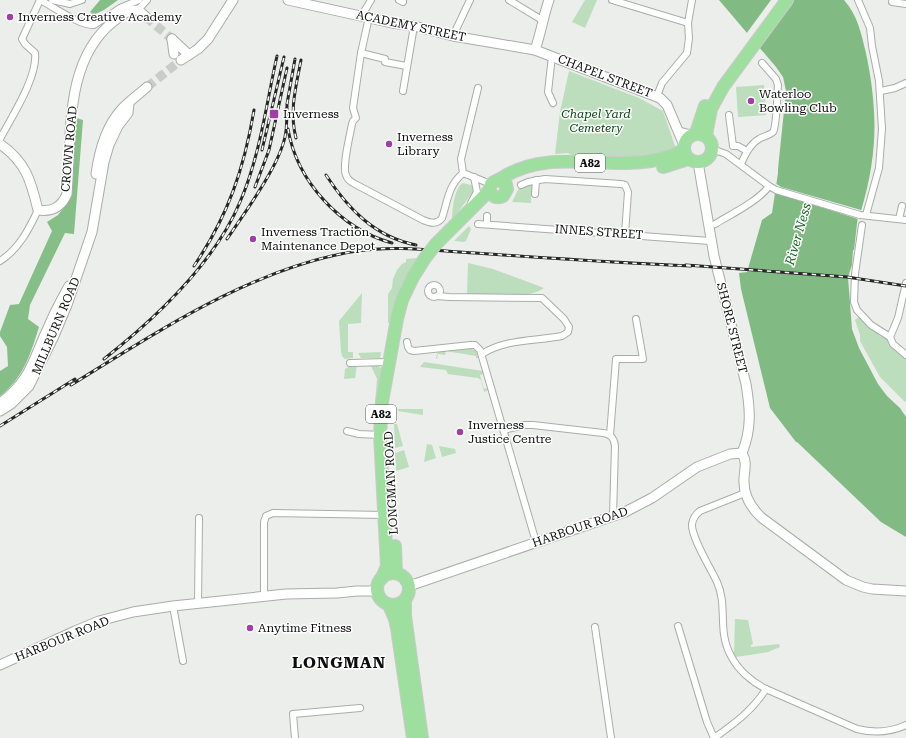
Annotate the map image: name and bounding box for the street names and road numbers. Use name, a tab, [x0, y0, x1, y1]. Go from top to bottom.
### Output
street label: ACADEMY STREET	[355, 8, 467, 44]
street label: CHAPEL STREET	[556, 52, 654, 100]
street label: CROWN ROAD	[58, 105, 80, 193]
road number: A82	[575, 154, 605, 172]
street label: INNES STREET	[554, 222, 644, 242]
street label: MILLBURN ROAD	[29, 275, 83, 377]
street label: SHORE STREET	[714, 281, 750, 375]
road number: A82	[366, 405, 396, 423]
street label: LONGMAN ROAD	[381, 431, 401, 535]
street label: HARBOUR ROAD	[530, 504, 630, 550]
street label: HARBOUR ROAD	[13, 614, 111, 664]

